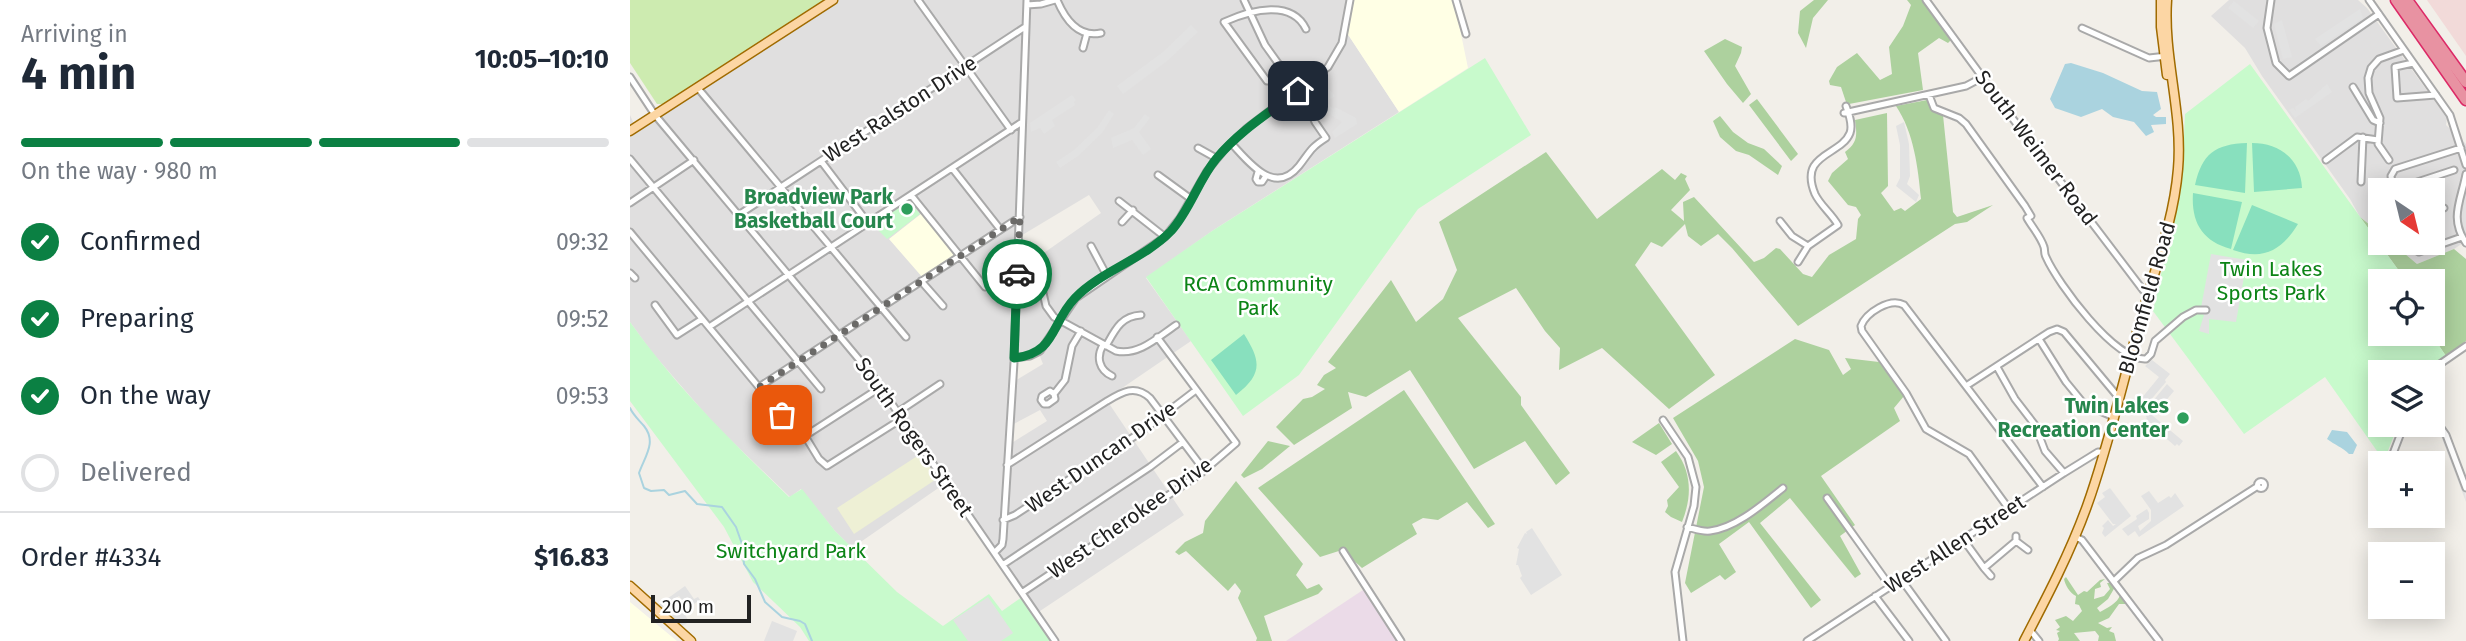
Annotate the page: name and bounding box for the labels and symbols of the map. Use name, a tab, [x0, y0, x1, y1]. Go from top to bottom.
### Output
street label: West Ralston Drive	[818, 50, 982, 168]
pin	[1268, 61, 1328, 121]
street label: South Weimer Road	[1969, 65, 2103, 231]
north arrow	[2368, 178, 2445, 256]
place label: Broadview Park Basketball Court	[734, 184, 894, 234]
marker: Broadview Park Basketball Court	[899, 201, 915, 217]
street label: Bloomfield Road	[2113, 219, 2181, 377]
courier	[982, 239, 1052, 309]
park label: Twin Lakes Sports Park	[2217, 256, 2326, 306]
park label: RCA Community Park	[1183, 271, 1334, 321]
street label: South Rogers Street	[849, 352, 979, 522]
pin	[752, 385, 812, 445]
place label: Twin Lakes Recreation Center	[1998, 393, 2170, 443]
street label: West Duncan Drive	[1021, 395, 1181, 519]
marker: Twin Lakes Recreation Center	[2175, 410, 2191, 426]
street label: West Cherokee Drive	[1043, 451, 1217, 585]
street label: West Allen Street	[1880, 489, 2030, 599]
park label: Switchyard Park	[716, 538, 866, 564]
scale bar	[651, 592, 751, 624]

